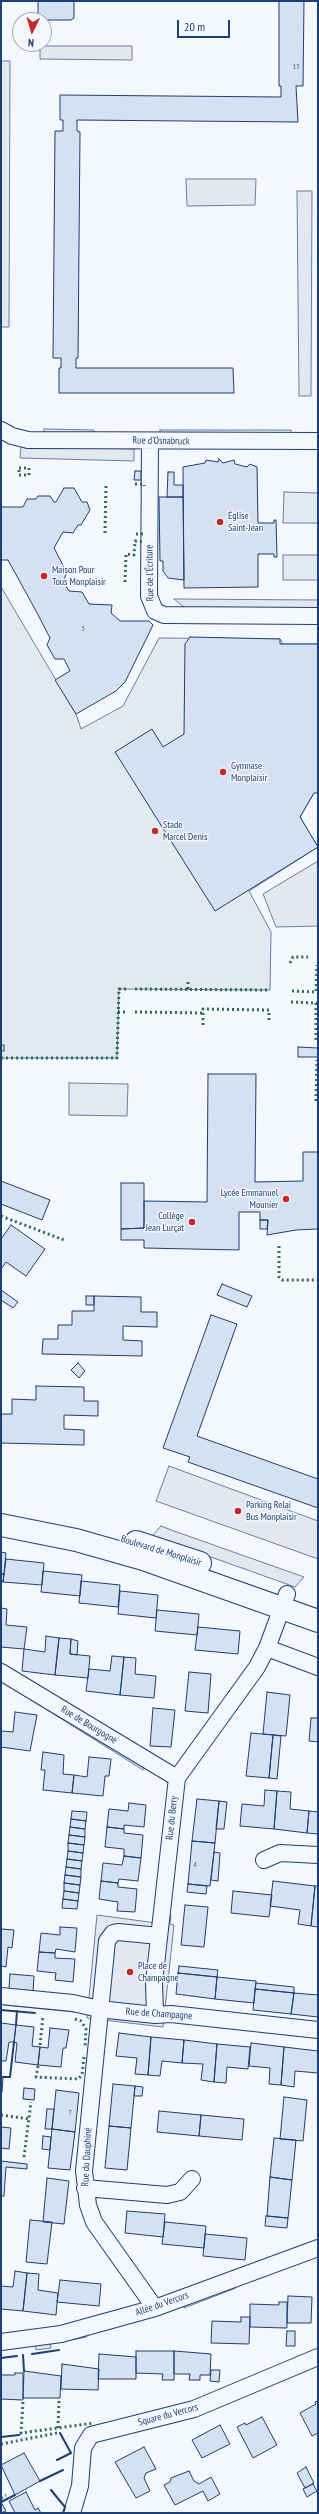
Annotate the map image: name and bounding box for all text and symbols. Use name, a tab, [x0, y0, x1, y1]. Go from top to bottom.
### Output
north arrow	[12, 12, 52, 52]
scale bar	[179, 12, 232, 38]
text: 20 m	[184, 19, 205, 34]
text: N	[27, 36, 35, 50]
house number: 13	[292, 62, 300, 72]
street label: Rue d'Osnabruck	[132, 435, 190, 447]
place label: Église Saint-Jean	[228, 510, 263, 534]
marker: Église Saint-Jean	[215, 517, 225, 527]
street label: Rue de l'Écriture	[144, 544, 156, 602]
place label: Maison Pour Tous Monplaisir	[52, 564, 106, 588]
marker: Maison Pour Tous Monplaisir	[39, 571, 49, 581]
house number: 3	[81, 624, 85, 634]
place label: Gymnase Monplaisir	[231, 760, 267, 784]
marker: Gymnase Monplaisir	[218, 767, 228, 777]
place label: Stade Marcel Denis	[163, 819, 207, 842]
marker: Stade Marcel Denis	[150, 826, 160, 836]
place label: Lycée Emmanuel Mounier	[221, 1187, 278, 1210]
marker: Lycée Emmanuel Mounier	[281, 1194, 291, 1204]
place label: Collège Jean Lurçat	[146, 1210, 184, 1234]
marker: Collège Jean Lurçat	[187, 1217, 197, 1227]
place label: Parking Relai Bus Monplaisir	[246, 1499, 297, 1522]
marker: Parking Relai Bus Monplaisir	[233, 1506, 243, 1516]
street label: Boulevard de Monplaisir	[119, 1533, 203, 1569]
street label: Rue de Bourgogne	[59, 1703, 119, 1747]
street label: Rue du Berry	[164, 1795, 180, 1841]
house number: 4	[193, 1860, 197, 1870]
place label: Place de Champagne	[138, 1960, 179, 1984]
marker: Place de Champagne	[125, 1967, 135, 1977]
street label: Rue de Champagne	[125, 2006, 193, 2022]
house number: 7	[68, 2108, 72, 2118]
street label: Rue du Dauphiné	[79, 2127, 95, 2187]
street label: Allée du Vercors	[134, 2289, 190, 2319]
street label: Square du Vercors	[137, 2401, 199, 2429]

